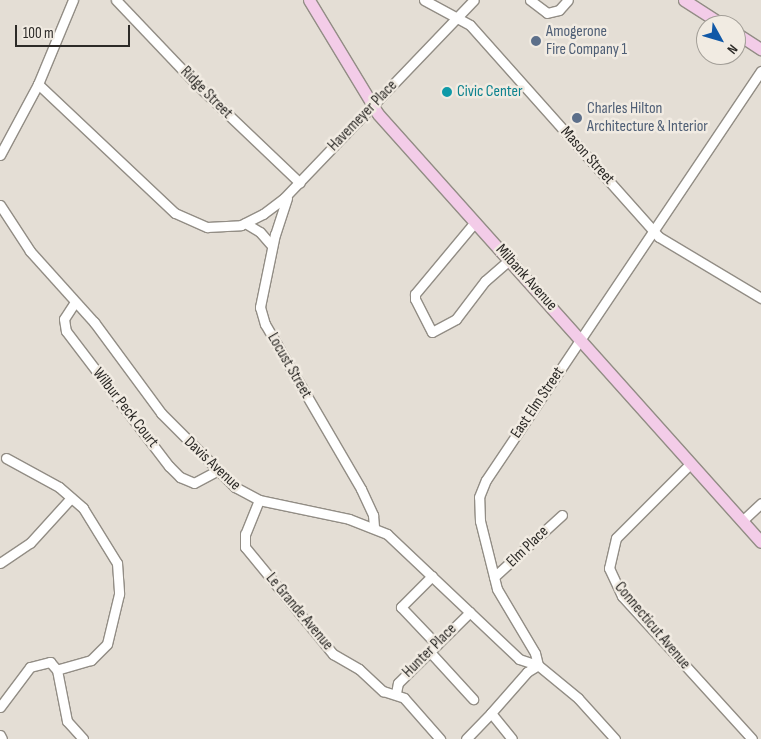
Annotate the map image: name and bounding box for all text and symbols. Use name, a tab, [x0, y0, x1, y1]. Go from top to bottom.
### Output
scale bar	[18, 15, 132, 47]
north arrow	[696, 15, 746, 65]
place label: Amogerone Fire Company 1	[546, 22, 627, 60]
text: 100 m	[23, 24, 54, 43]
marker: Amogerone Fire Company 1	[530, 35, 542, 47]
text: N	[723, 41, 741, 57]
street label: Ridge Street	[176, 63, 236, 123]
street label: Havemeyer Place	[324, 76, 402, 156]
place label: Civic Center	[457, 82, 523, 102]
marker: Civic Center	[441, 86, 453, 98]
place label: Charles Hilton Architecture & Interior	[587, 99, 708, 137]
marker: Charles Hilton Architecture & Interior	[571, 112, 583, 124]
street label: Mason Street	[556, 123, 618, 189]
street label: Milbank Avenue	[491, 241, 561, 315]
street label: Locust Street	[263, 330, 315, 402]
street label: Wilbur Peck Court	[88, 364, 162, 452]
street label: East Elm Street	[507, 364, 569, 442]
street label: Davis Avenue	[180, 433, 244, 495]
street label: Elm Place	[503, 522, 553, 572]
street label: Le Grande Avenue	[261, 570, 337, 654]
street label: Connecticut Avenue	[610, 578, 694, 674]
street label: Hunter Place	[399, 620, 461, 682]

